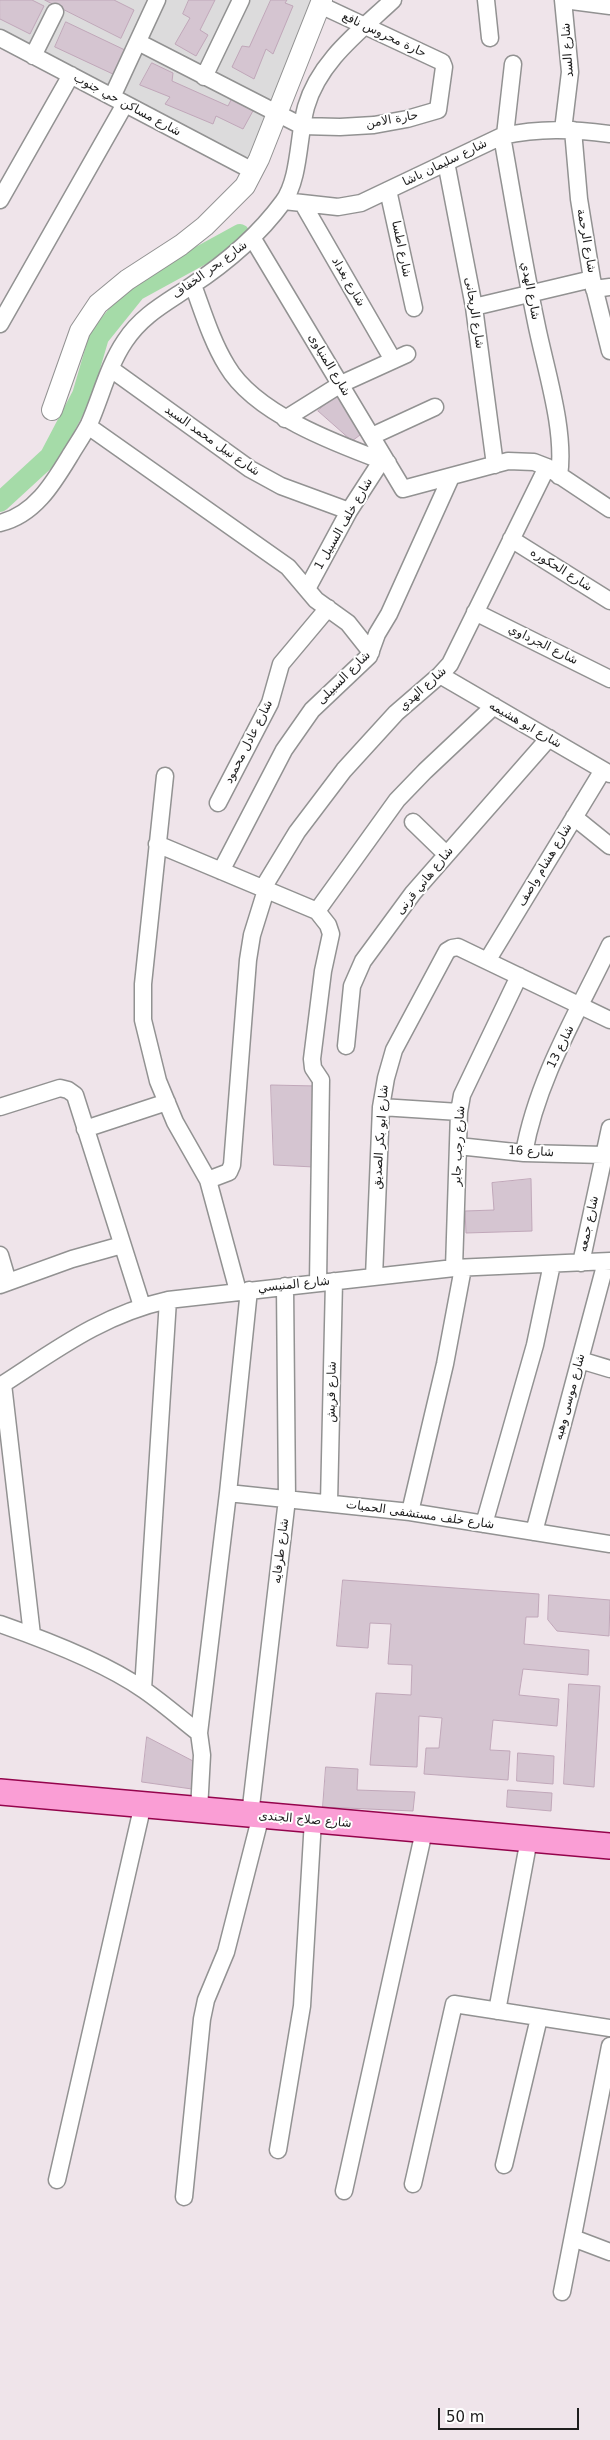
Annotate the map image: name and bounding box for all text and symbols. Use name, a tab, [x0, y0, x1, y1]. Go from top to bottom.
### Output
street label: حارة محروس نافع	[340, 9, 428, 61]
street label: شارع السد	[559, 22, 577, 78]
street label: شارع مساكن حي جنوب	[71, 71, 183, 139]
street label: حارة الامن	[365, 108, 419, 132]
street label: شارع سليمان باشا	[400, 136, 490, 190]
street label: شارع الرحمة	[573, 208, 599, 274]
street label: شارع اطسا	[388, 219, 414, 279]
street label: شارع بحر الخفاف	[170, 238, 250, 302]
street label: شارع بغداد	[328, 255, 368, 309]
street label: شارع الهدي	[517, 261, 543, 321]
street label: شارع الريحانى	[461, 276, 487, 350]
street label: شارع المنياوى	[305, 331, 353, 399]
street label: شارع نبيل محمد السيد	[162, 403, 262, 479]
street label: شارع خلف السبيل 1	[312, 476, 376, 572]
street label: شارع الحكوره	[527, 545, 595, 595]
street label: شارع الجرداوي	[506, 622, 580, 668]
street label: شارع السبيلى	[314, 648, 374, 708]
street label: شارع الهدي	[396, 664, 450, 714]
street label: شارع عادل محمود	[222, 698, 276, 786]
street label: شارع ابو هشيمه	[486, 698, 564, 752]
street label: شارع هشام واصف	[515, 821, 575, 909]
street label: شارع هاني قرنى	[393, 844, 457, 918]
street label: شارع 13	[545, 1023, 577, 1071]
street label: شارع ابو بكر الصديق	[370, 1084, 392, 1190]
street label: شارع رجب جابر	[450, 1106, 468, 1186]
street label: شارع 16	[508, 1144, 554, 1160]
street label: شارع جمعه	[576, 1195, 602, 1253]
street label: شارع المنيسي	[257, 1274, 331, 1296]
street label: شارع موسى وهبه	[552, 1352, 588, 1442]
street label: شارع قريش	[324, 1361, 340, 1423]
street label: شارع خلف مستشفى الحميات	[345, 1497, 495, 1533]
street label: شارع طرفايه	[270, 1517, 292, 1585]
street label: شارع صلاح الجندى	[258, 1809, 352, 1831]
scale bar	[440, 2398, 581, 2430]
text: 50 m	[446, 2408, 484, 2426]

